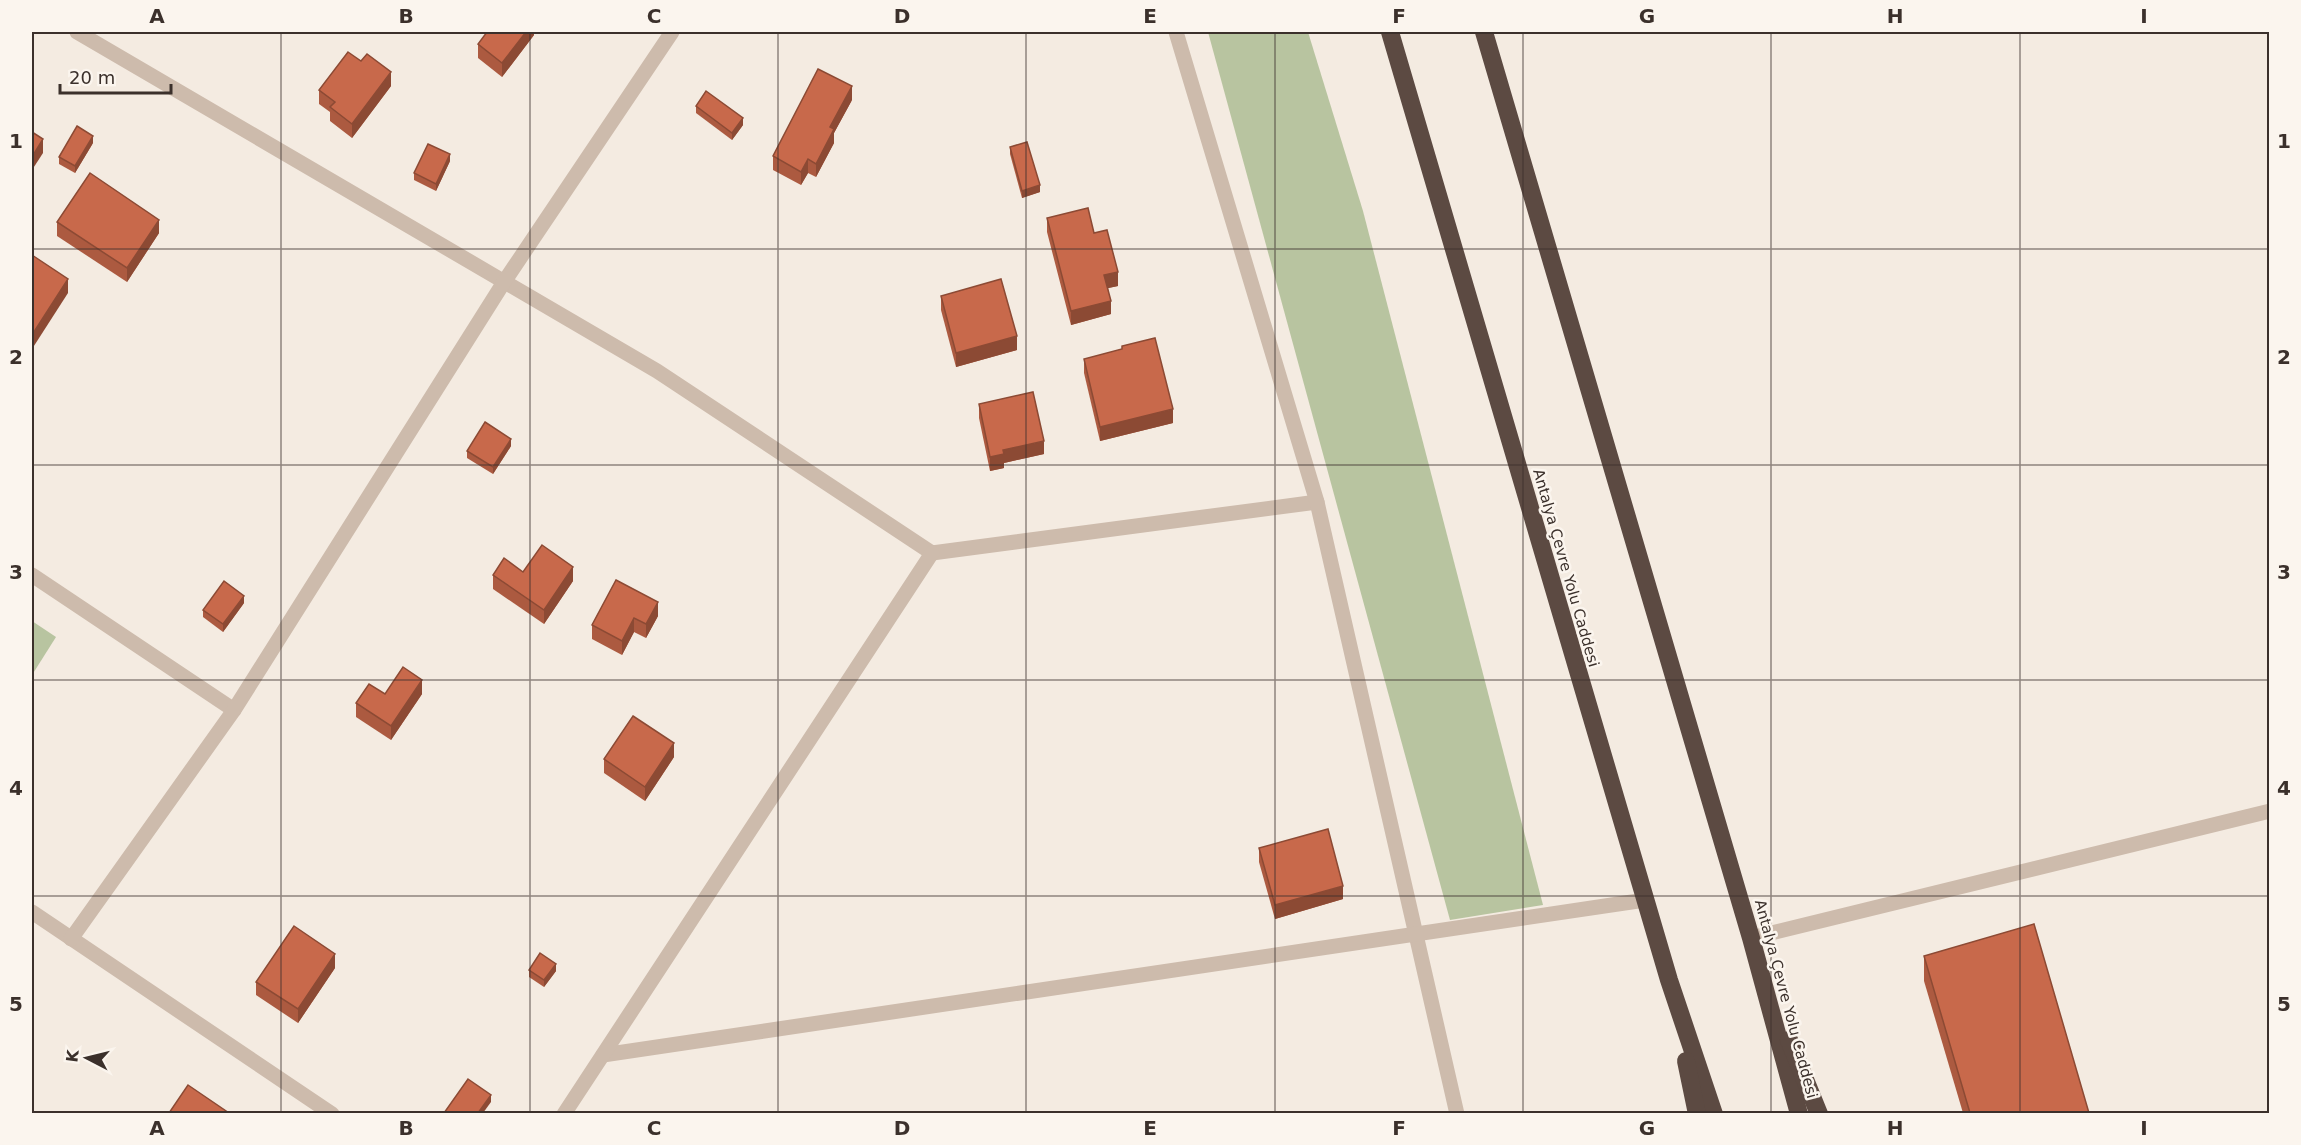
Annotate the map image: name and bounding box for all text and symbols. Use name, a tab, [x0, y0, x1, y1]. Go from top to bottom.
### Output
text: A	[149, 4, 165, 28]
text: B	[398, 4, 414, 28]
text: C	[647, 4, 661, 28]
text: D	[894, 4, 910, 28]
text: E	[1143, 4, 1157, 28]
text: F	[1392, 4, 1406, 28]
text: G	[1639, 4, 1655, 28]
text: H	[1887, 4, 1903, 28]
text: I	[2140, 4, 2148, 28]
scale bar	[60, 57, 171, 95]
text: 20 m	[69, 67, 115, 88]
text: 1	[9, 129, 23, 153]
text: 1	[2277, 129, 2291, 153]
text: 2	[9, 345, 23, 369]
text: 2	[2277, 345, 2291, 369]
street label: Antalya Çevre Yolu Caddesi	[1529, 467, 1603, 669]
text: 3	[9, 560, 23, 584]
text: 3	[2277, 560, 2291, 584]
text: 4	[9, 776, 23, 800]
text: 4	[2277, 776, 2291, 800]
street label: Antalya Çevre Yolu Caddesi	[1751, 898, 1821, 1100]
text: 5	[9, 992, 23, 1016]
text: 5	[2277, 992, 2291, 1016]
north arrow	[57, 1028, 117, 1088]
text: K	[62, 1048, 83, 1064]
text: A	[149, 1116, 165, 1140]
text: B	[398, 1116, 414, 1140]
text: C	[647, 1116, 661, 1140]
text: D	[894, 1116, 910, 1140]
text: E	[1143, 1116, 1157, 1140]
text: F	[1392, 1116, 1406, 1140]
text: G	[1639, 1116, 1655, 1140]
text: H	[1887, 1116, 1903, 1140]
text: I	[2140, 1116, 2148, 1140]

